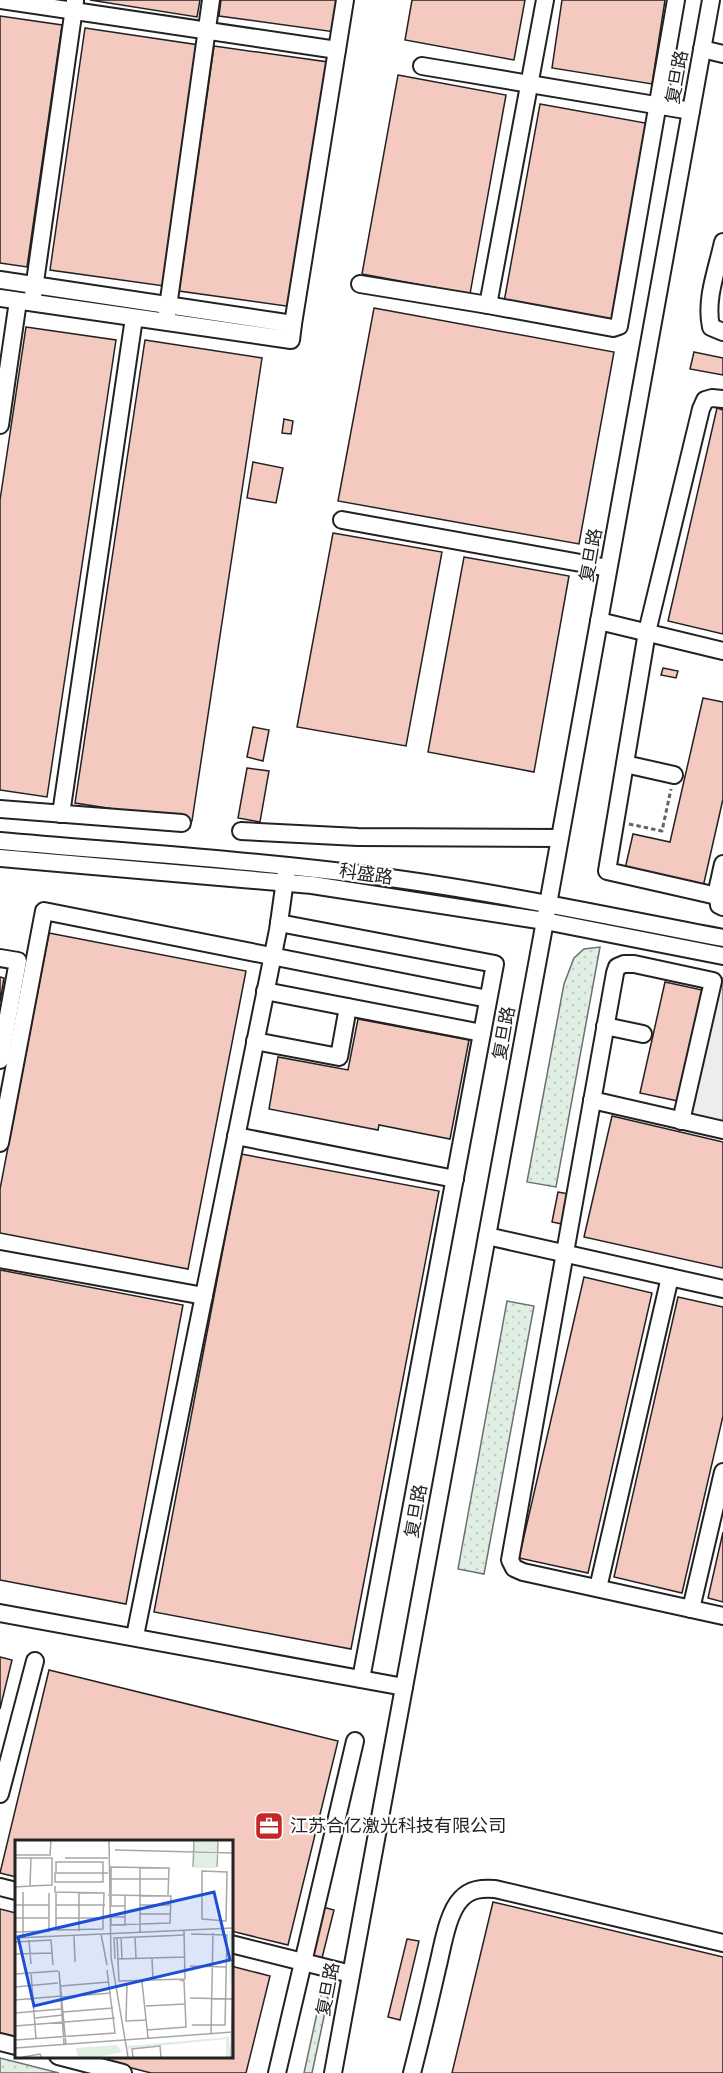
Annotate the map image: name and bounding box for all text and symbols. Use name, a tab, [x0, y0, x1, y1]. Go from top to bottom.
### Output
street label: 复旦路	[661, 49, 693, 105]
street label: 复旦路	[575, 527, 607, 583]
street label: 科盛路	[338, 859, 394, 889]
street label: 复旦路	[488, 1005, 520, 1061]
street label: 复旦路	[400, 1483, 432, 1539]
office icon: 江苏合亿激光科技有限公司	[253, 1810, 285, 1842]
place label: 江苏合亿激光科技有限公司	[290, 1815, 506, 1837]
inset map	[15, 1840, 232, 2058]
street label: 复旦路	[312, 1960, 344, 2018]

